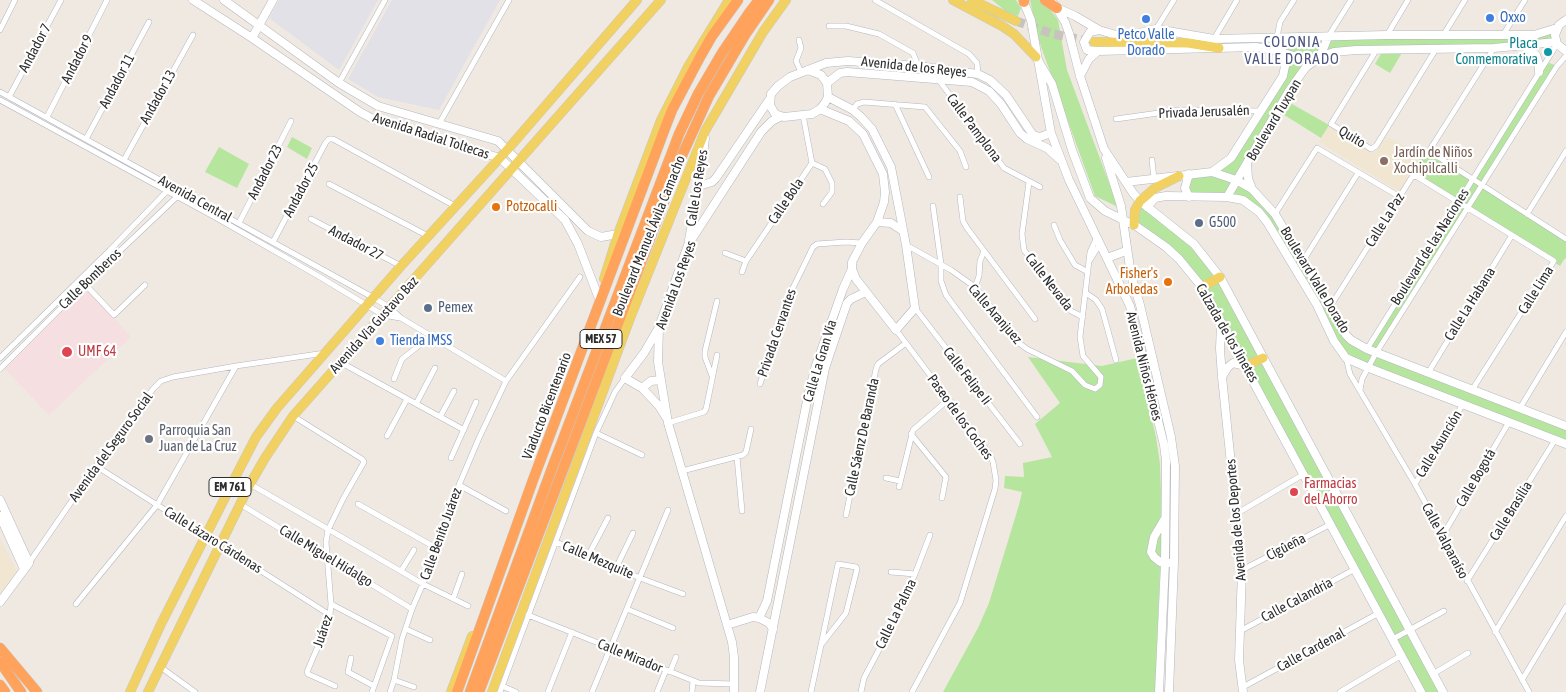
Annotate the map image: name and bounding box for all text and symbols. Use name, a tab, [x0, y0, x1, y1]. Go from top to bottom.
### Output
place label: Oxxo	[1500, 10, 1526, 26]
marker: Oxxo	[1484, 12, 1496, 24]
marker: Petco Valle Dorado	[1140, 13, 1152, 25]
street label: Andador 7	[15, 21, 55, 75]
place label: Petco Valle Dorado	[1117, 27, 1175, 59]
street label: Andador 9	[58, 32, 96, 86]
district label: COLONIA VALLE DORADO	[1243, 33, 1341, 68]
place label: Placa Conmemorativa	[1455, 36, 1538, 68]
marker: Placa Conmemorativa	[1542, 46, 1554, 58]
street label: Andador 11	[96, 51, 138, 111]
street label: Avenida de los Reyes	[860, 53, 968, 81]
street label: Andador 13	[136, 67, 180, 127]
street label: Boulevard Tuxpan	[1243, 76, 1305, 164]
street label: Calle Pamplona	[943, 90, 1005, 166]
street label: Privada Jerusalén	[1158, 102, 1250, 122]
street label: Avenida Radial Toltecas	[370, 109, 492, 163]
street label: Quito	[1335, 122, 1369, 152]
street label: Andador 23	[244, 142, 286, 202]
place label: Jardín de Niños Xochipilcalli	[1394, 145, 1472, 178]
street label: Calle Los Reyes	[683, 148, 711, 228]
street label: Boulevard Manuel Ávila Camacho	[609, 153, 689, 319]
marker: Jardín de Niños Xochipilcalli	[1378, 155, 1390, 167]
street label: Andador 25	[280, 160, 322, 220]
street label: Avenida Central	[155, 172, 235, 226]
street label: Calle Bola	[765, 175, 807, 227]
street label: Boulevard de las Naciones	[1387, 186, 1473, 308]
street label: Calle La Paz	[1362, 190, 1408, 250]
place label: Potzocalli	[506, 199, 557, 215]
marker: Potzocalli	[490, 201, 502, 213]
place label: G500	[1209, 215, 1236, 231]
marker: G500	[1193, 217, 1205, 229]
street label: Andador 27	[326, 222, 386, 264]
street label: Boulevard Valle Dorado	[1277, 224, 1353, 336]
street label: Avenida Los Reyes	[652, 238, 700, 332]
street label: Calle Bomberos	[55, 245, 125, 313]
street label: Calle Nevada	[1021, 250, 1077, 314]
street label: Calle Lima	[1515, 263, 1557, 317]
street label: Calle La Habana	[1441, 264, 1499, 344]
place label: Fisher's Arboledas	[1106, 266, 1158, 298]
street label: Avenida Via Gustavo Baz	[326, 273, 422, 377]
marker: Fisher's Arboledas	[1162, 276, 1174, 288]
street label: Calle Aranjuez	[964, 281, 1026, 347]
street label: Calzada de los Jinetes	[1192, 281, 1262, 385]
street label: Privada Cervantes	[754, 287, 800, 379]
place label: Pemex	[438, 300, 473, 316]
marker: Pemex	[422, 302, 434, 314]
street label: Avenida Niños Héroes	[1122, 310, 1166, 422]
street label: Calle La Gran Vía	[799, 318, 841, 404]
road number: MEX 57	[580, 329, 622, 348]
place label: Tienda IMSS	[390, 333, 452, 349]
marker: Tienda IMSS	[374, 335, 386, 347]
place label: UMF 64	[78, 344, 116, 360]
street label: Calle Felipe Ii	[939, 344, 995, 408]
marker: UMF 64	[60, 345, 74, 359]
street label: Viaducto Bicentenario	[519, 350, 575, 462]
street label: Paseo de los Coches	[924, 371, 996, 463]
street label: Calle Sáenz De Baranda	[841, 376, 883, 498]
street label: Avenida del Seguro Social	[66, 389, 156, 505]
street label: Calle Asunción	[1412, 407, 1466, 481]
place label: Parroquia San Juan de La Cruz	[159, 423, 236, 456]
marker: Parroquia San Juan de La Cruz	[143, 433, 155, 445]
street label: Calle Bogotá	[1453, 446, 1499, 510]
street label: Avenida de los Deportes	[1222, 458, 1250, 582]
place label: Farmacias del Ahorro	[1304, 476, 1358, 508]
road number: EM 761	[209, 478, 251, 497]
street label: Calle Brasilia	[1486, 478, 1536, 544]
street label: Calle Benito Juárez	[417, 486, 465, 582]
marker: Farmacias del Ahorro	[1288, 486, 1300, 498]
street label: Calle Valparaíso	[1418, 500, 1472, 582]
street label: Calle Lázaro Cárdenas	[161, 503, 265, 577]
street label: Calle Miguel Hidalgo	[276, 521, 376, 591]
street label: Cigûeña	[1263, 530, 1309, 564]
street label: Calle Mezquite	[560, 537, 636, 583]
street label: Calle Calandria	[1258, 574, 1336, 626]
street label: Calle La Palma	[872, 576, 920, 652]
street label: Juárez	[310, 613, 336, 649]
street label: Calle Cardenal	[1274, 624, 1348, 676]
street label: Calle Mirador	[595, 635, 665, 677]

